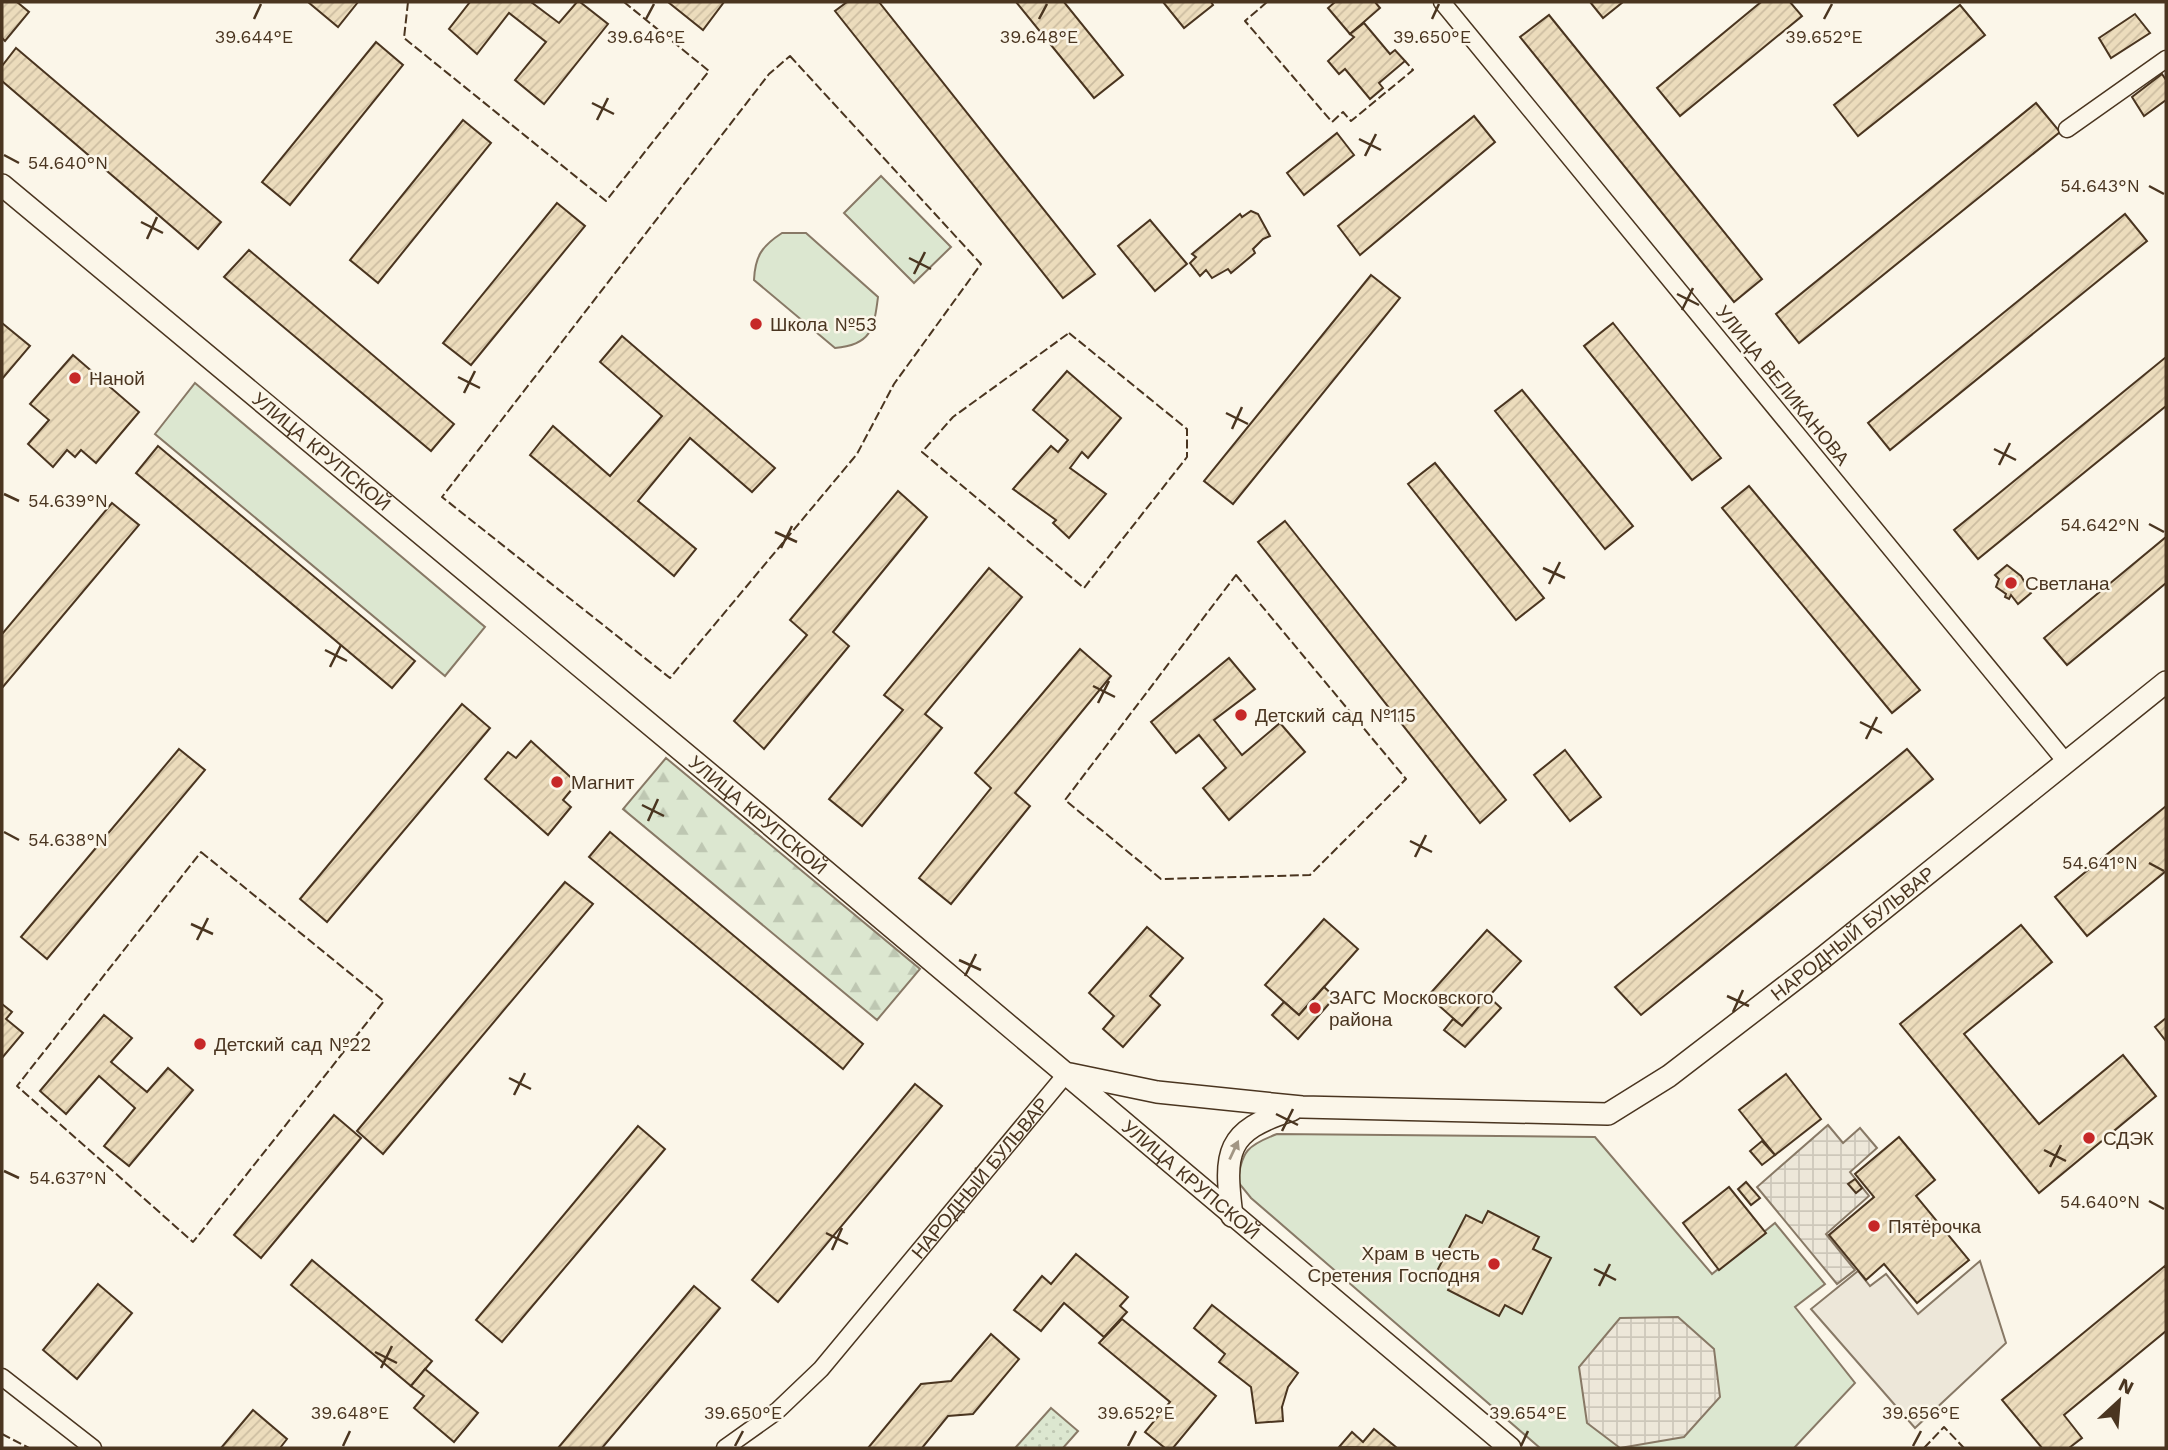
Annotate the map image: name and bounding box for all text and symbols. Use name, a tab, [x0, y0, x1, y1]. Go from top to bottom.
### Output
text: 39.644°E	[215, 26, 293, 47]
text: 39.646°E	[607, 26, 685, 47]
text: 39.648°E	[1000, 26, 1078, 47]
text: 39.650°E	[1393, 26, 1471, 47]
text: 39.652°E	[1785, 26, 1863, 47]
text: 54.640°N	[28, 152, 108, 173]
text: 54.643°N	[2060, 175, 2140, 196]
street label: УЛИЦА ВЕЛИКАНОВА	[1711, 301, 1854, 470]
place label: Школа №53	[770, 313, 877, 336]
marker: Школа №53	[748, 316, 764, 332]
place label: Наной	[89, 367, 145, 390]
marker: Наной	[67, 370, 83, 386]
street label: УЛИЦА КРУПСКОЙ	[248, 387, 395, 516]
text: 54.639°N	[28, 490, 108, 511]
text: 54.642°N	[2060, 514, 2140, 535]
place label: Светлана	[2025, 572, 2110, 595]
marker: Светлана	[2003, 575, 2019, 591]
place label: Детский сад №115	[1255, 704, 1416, 727]
marker: Детский сад №115	[1233, 707, 1249, 723]
street label: УЛИЦА КРУПСКОЙ	[684, 751, 831, 879]
place label: Магнит	[571, 771, 635, 794]
marker: Магнит	[549, 774, 565, 790]
text: 54.638°N	[28, 829, 108, 850]
text: 54.641°N	[2062, 852, 2138, 873]
street label: НАРОДНЫЙ БУЛЬВАР	[1766, 862, 1939, 1006]
place label: ЗАГС Московского района	[1329, 986, 1494, 1031]
marker: ЗАГС Московского района	[1307, 1000, 1323, 1016]
place label: Детский сад №22	[214, 1033, 371, 1056]
marker: Детский сад №22	[192, 1036, 208, 1052]
street label: НАРОДНЫЙ БУЛЬВАР	[907, 1093, 1054, 1264]
street label: УЛИЦА КРУПСКОЙ	[1117, 1115, 1264, 1244]
place label: СДЭК	[2103, 1127, 2154, 1150]
marker: СДЭК	[2081, 1130, 2097, 1146]
one-way arrow	[1228, 1139, 1240, 1160]
text: 54.637°N	[29, 1167, 107, 1188]
text: 54.640°N	[2060, 1191, 2140, 1212]
place label: Пятёрочка	[1888, 1215, 1982, 1238]
marker: Пятёрочка	[1866, 1218, 1882, 1234]
place label: Храм в честь Сретения Господня	[1307, 1242, 1480, 1287]
marker: Храм в честь Сретения Господня	[1486, 1256, 1502, 1272]
north arrow	[2084, 1366, 2154, 1436]
text: N	[2115, 1373, 2138, 1400]
text: 39.648°E	[311, 1402, 389, 1423]
text: 39.650°E	[704, 1402, 782, 1423]
text: 39.652°E	[1097, 1402, 1175, 1423]
text: 39.654°E	[1489, 1402, 1567, 1423]
text: 39.656°E	[1882, 1402, 1960, 1423]

